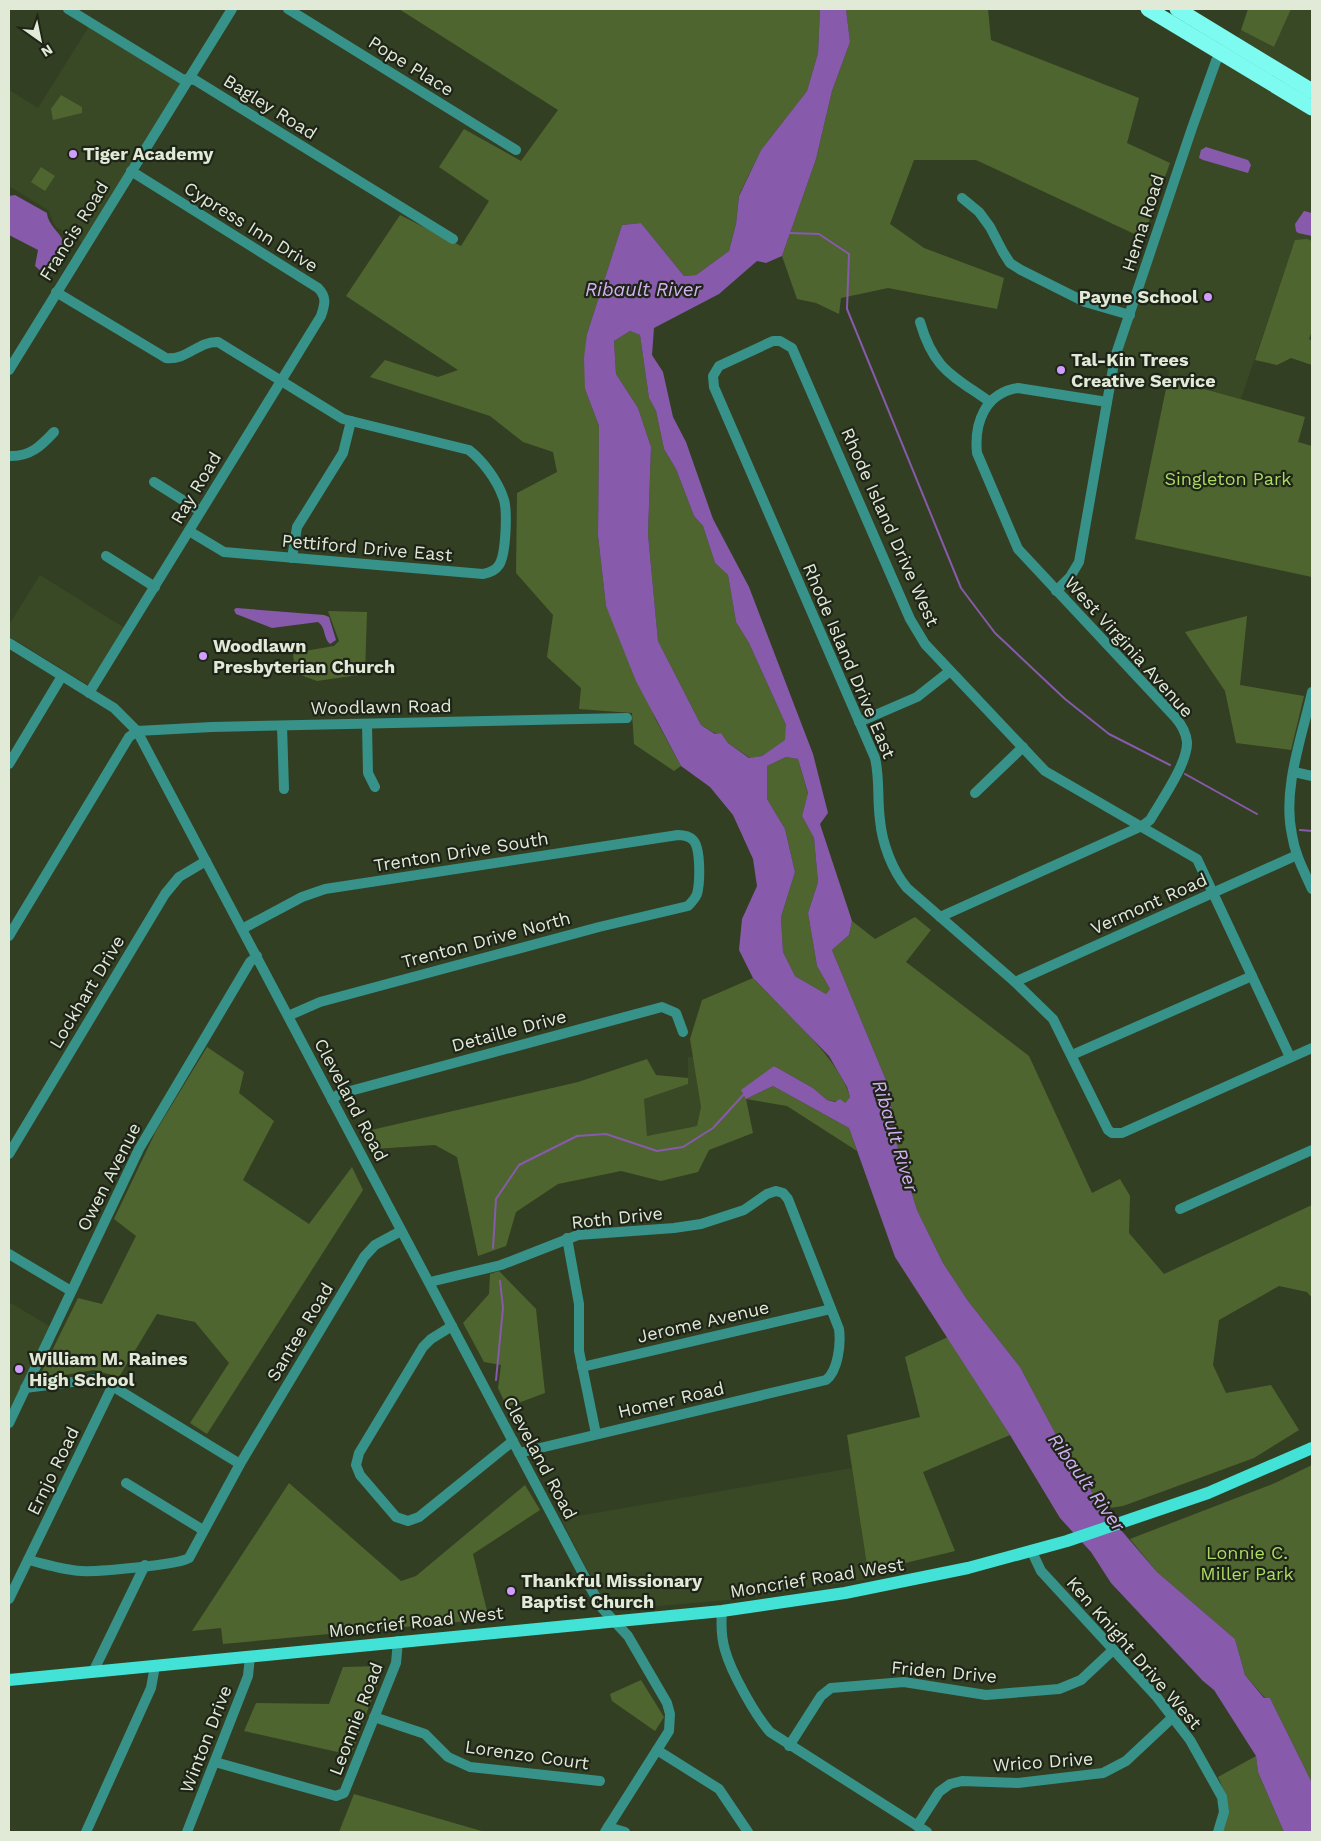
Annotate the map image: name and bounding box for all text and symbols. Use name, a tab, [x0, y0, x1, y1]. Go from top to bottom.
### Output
north arrow	[15, 15, 65, 65]
street label: Pope Place	[365, 31, 458, 100]
text: N	[38, 41, 56, 60]
street label: Bagley Road	[220, 70, 321, 144]
place label: Tiger Academy	[83, 143, 214, 164]
marker: Tiger Academy	[67, 148, 79, 160]
street label: Hema Road	[1117, 172, 1168, 274]
street label: Francis Road	[35, 177, 112, 284]
street label: Cypress Inn Drive	[180, 177, 322, 276]
water label: Ribault River	[585, 278, 702, 301]
place label: Payne School	[1079, 286, 1198, 307]
marker: Payne School	[1202, 291, 1214, 303]
place label: Tal-Kin Trees Creative Service	[1071, 349, 1216, 391]
marker: Tal-Kin Trees Creative Service	[1055, 364, 1067, 376]
street label: Rhode Island Drive West	[837, 424, 944, 630]
street label: Ray Road	[166, 448, 225, 528]
park label: Singleton Park	[1165, 468, 1291, 489]
street label: Pettiford Drive East	[281, 530, 454, 565]
street label: Rhode Island Drive East	[799, 560, 900, 762]
street label: West Virginia Avenue	[1061, 572, 1198, 721]
place label: Woodlawn Presbyterian Church	[213, 635, 395, 677]
marker: Woodlawn Presbyterian Church	[197, 650, 209, 662]
street label: Woodlawn Road	[310, 695, 452, 718]
street label: Trenton Drive South	[372, 827, 550, 876]
street label: Vermont Road	[1087, 868, 1210, 939]
street label: Trenton Drive North	[399, 907, 573, 972]
street label: Lockhart Drive	[45, 931, 129, 1052]
street label: Detaille Drive	[449, 1005, 569, 1056]
street label: Cleveland Road	[310, 1035, 393, 1165]
water label: Ribault River	[868, 1077, 924, 1196]
street label: Owen Avenue	[72, 1119, 145, 1234]
street label: Roth Drive	[570, 1202, 664, 1233]
street label: Santee Road	[262, 1279, 337, 1385]
street label: Jerome Avenue	[635, 1296, 771, 1347]
place label: William M. Raines High School	[29, 1348, 188, 1390]
marker: William M. Raines High School	[13, 1363, 25, 1375]
street label: Homer Road	[616, 1377, 726, 1422]
street label: Cleveland Road	[499, 1393, 582, 1523]
street label: Ernjo Road	[22, 1423, 83, 1518]
water label: Ribault River	[1043, 1429, 1130, 1536]
park label: Lonnie C. Miller Park	[1200, 1542, 1294, 1584]
street label: Moncrief Road West	[728, 1553, 906, 1602]
place label: Thankful Missionary Baptist Church	[521, 1570, 703, 1612]
street label: Ken Knight Drive West	[1062, 1572, 1207, 1734]
marker: Thankful Missionary Baptist Church	[505, 1585, 517, 1597]
street label: Moncrief Road West	[327, 1602, 505, 1641]
street label: Friden Drive	[890, 1656, 998, 1687]
street label: Leonnie Road	[324, 1659, 387, 1778]
street label: Winton Drive	[175, 1682, 236, 1796]
street label: Lorenzo Court	[464, 1735, 591, 1774]
street label: Wrico Drive	[992, 1748, 1094, 1775]

